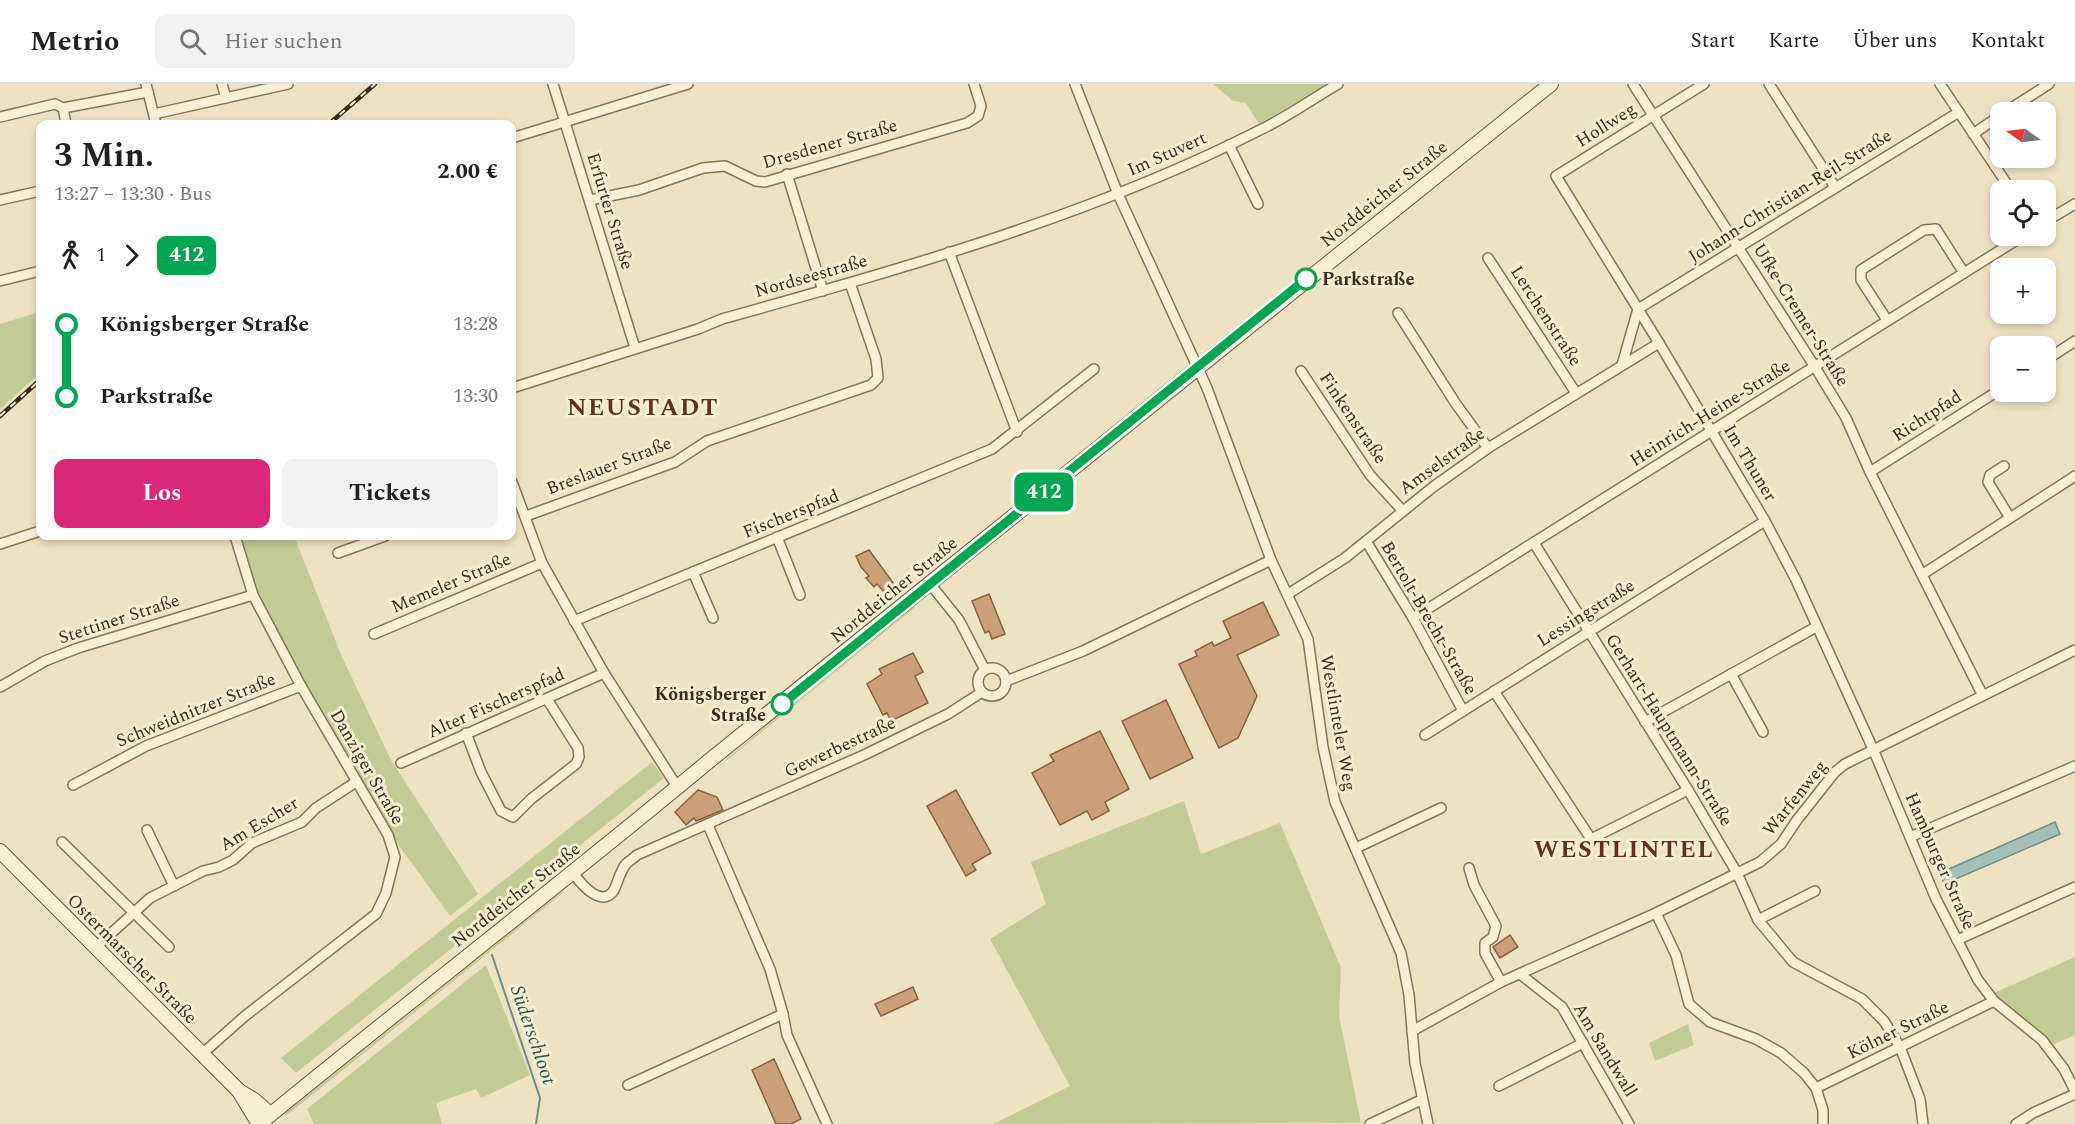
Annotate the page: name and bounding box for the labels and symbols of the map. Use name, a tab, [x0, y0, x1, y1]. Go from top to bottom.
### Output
street label: Hollweg	[1570, 96, 1642, 154]
north arrow	[1990, 102, 2056, 168]
street label: Dresdener Straße	[759, 112, 901, 176]
street label: Johann-Christian-Reil-Straße	[1683, 122, 1897, 270]
street label: Im Stuvert	[1123, 125, 1211, 183]
street label: Norddeicher Straße	[1314, 134, 1454, 254]
street label: Erfurter Straße	[579, 149, 641, 273]
street label: Ufke-Cremer-Straße	[1746, 238, 1856, 392]
street label: Nordseestraße	[751, 247, 871, 305]
street label: Lerchenstraße	[1503, 260, 1589, 372]
place label: Parkstraße	[1322, 266, 1414, 293]
marker: Parkstraße	[1295, 268, 1317, 290]
street label: Heinrich-Heine-Straße	[1624, 353, 1796, 473]
street label: Finkenstraße	[1312, 367, 1394, 469]
street label: Richtpfad	[1887, 383, 1967, 449]
district label: NEUSTADT	[567, 390, 719, 426]
street label: Im Thuner	[1716, 419, 1784, 507]
street label: Amselstraße	[1393, 421, 1491, 501]
street label: Breslauer Straße	[543, 430, 675, 502]
line badge: 412	[1010, 472, 1078, 512]
street label: Fischerspfad	[739, 482, 843, 546]
street label: Norddeicher Straße	[824, 530, 964, 650]
street label: Bertolt-Brecht-Straße	[1374, 536, 1484, 700]
street label: Memeler Straße	[387, 546, 515, 620]
street label: Lessingstraße	[1532, 572, 1640, 654]
street label: Stettiner Straße	[55, 587, 183, 651]
street label: Gerhart-Hauptmann-Straße	[1598, 628, 1740, 832]
street label: Westlinteler Weg	[1313, 653, 1363, 793]
street label: Alter Fischerspfad	[423, 661, 569, 745]
street label: Schweidnitzer Straße	[112, 666, 280, 754]
place label: Königsberger Straße	[655, 681, 766, 729]
marker: Königsberger Straße	[771, 693, 793, 715]
street label: Danziger Straße	[323, 704, 411, 830]
street label: Gewerbestraße	[780, 709, 900, 785]
street label: Warfenweg	[1756, 754, 1834, 842]
street label: Hamburger Straße	[1898, 788, 1982, 934]
street label: Am Escher	[214, 790, 304, 858]
district label: WESTLINTEL	[1534, 832, 1714, 868]
street label: Norddeicher Straße	[446, 836, 586, 954]
street label: Ostermarscher Straße	[61, 888, 203, 1030]
water label: Süderschloot	[502, 981, 564, 1089]
street label: Kölner Straße	[1842, 994, 1954, 1066]
street label: Am Sandwall	[1566, 998, 1644, 1102]

